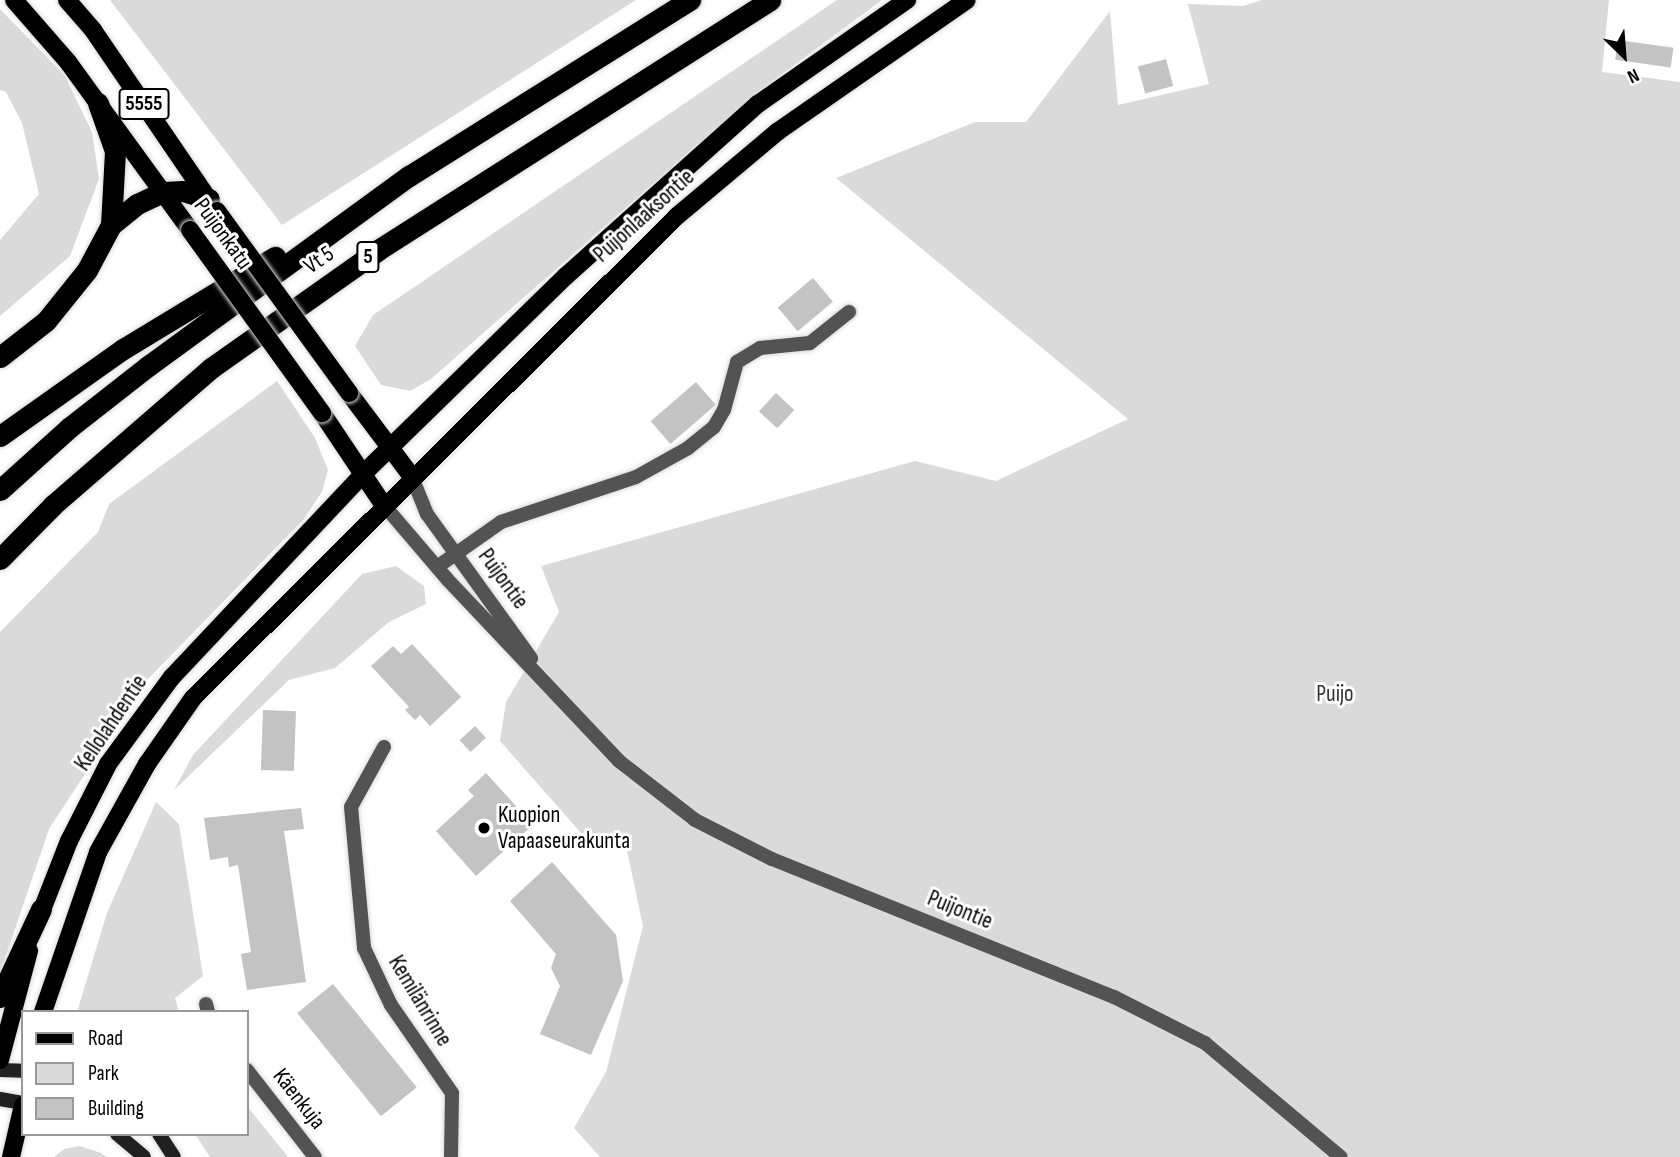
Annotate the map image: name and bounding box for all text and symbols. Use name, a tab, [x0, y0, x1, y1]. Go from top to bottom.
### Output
north arrow	[1589, 21, 1659, 91]
text: N	[1624, 63, 1643, 88]
road number: 5555	[118, 86, 170, 122]
street label: Puijonlaaksontie	[588, 164, 700, 268]
street label: Puijonkatu	[188, 193, 258, 275]
street label: Vt 5	[299, 240, 339, 280]
road number: 5	[356, 240, 380, 274]
street label: Puijontie	[472, 543, 534, 615]
street label: Kellolahdentie	[69, 670, 153, 776]
park label: Puijo	[1316, 680, 1354, 708]
place label: Kuopion Vapaaseurakunta	[498, 801, 630, 855]
marker: Kuopion Vapaaseurakunta	[476, 820, 492, 836]
street label: Puijontie	[923, 885, 997, 935]
street label: Kemilänrinne	[382, 951, 458, 1051]
legend	[21, 1010, 248, 1136]
text: Road	[88, 1026, 123, 1051]
text: Park	[88, 1061, 119, 1086]
street label: Käenkuja	[267, 1063, 331, 1135]
text: Building	[88, 1096, 144, 1121]

